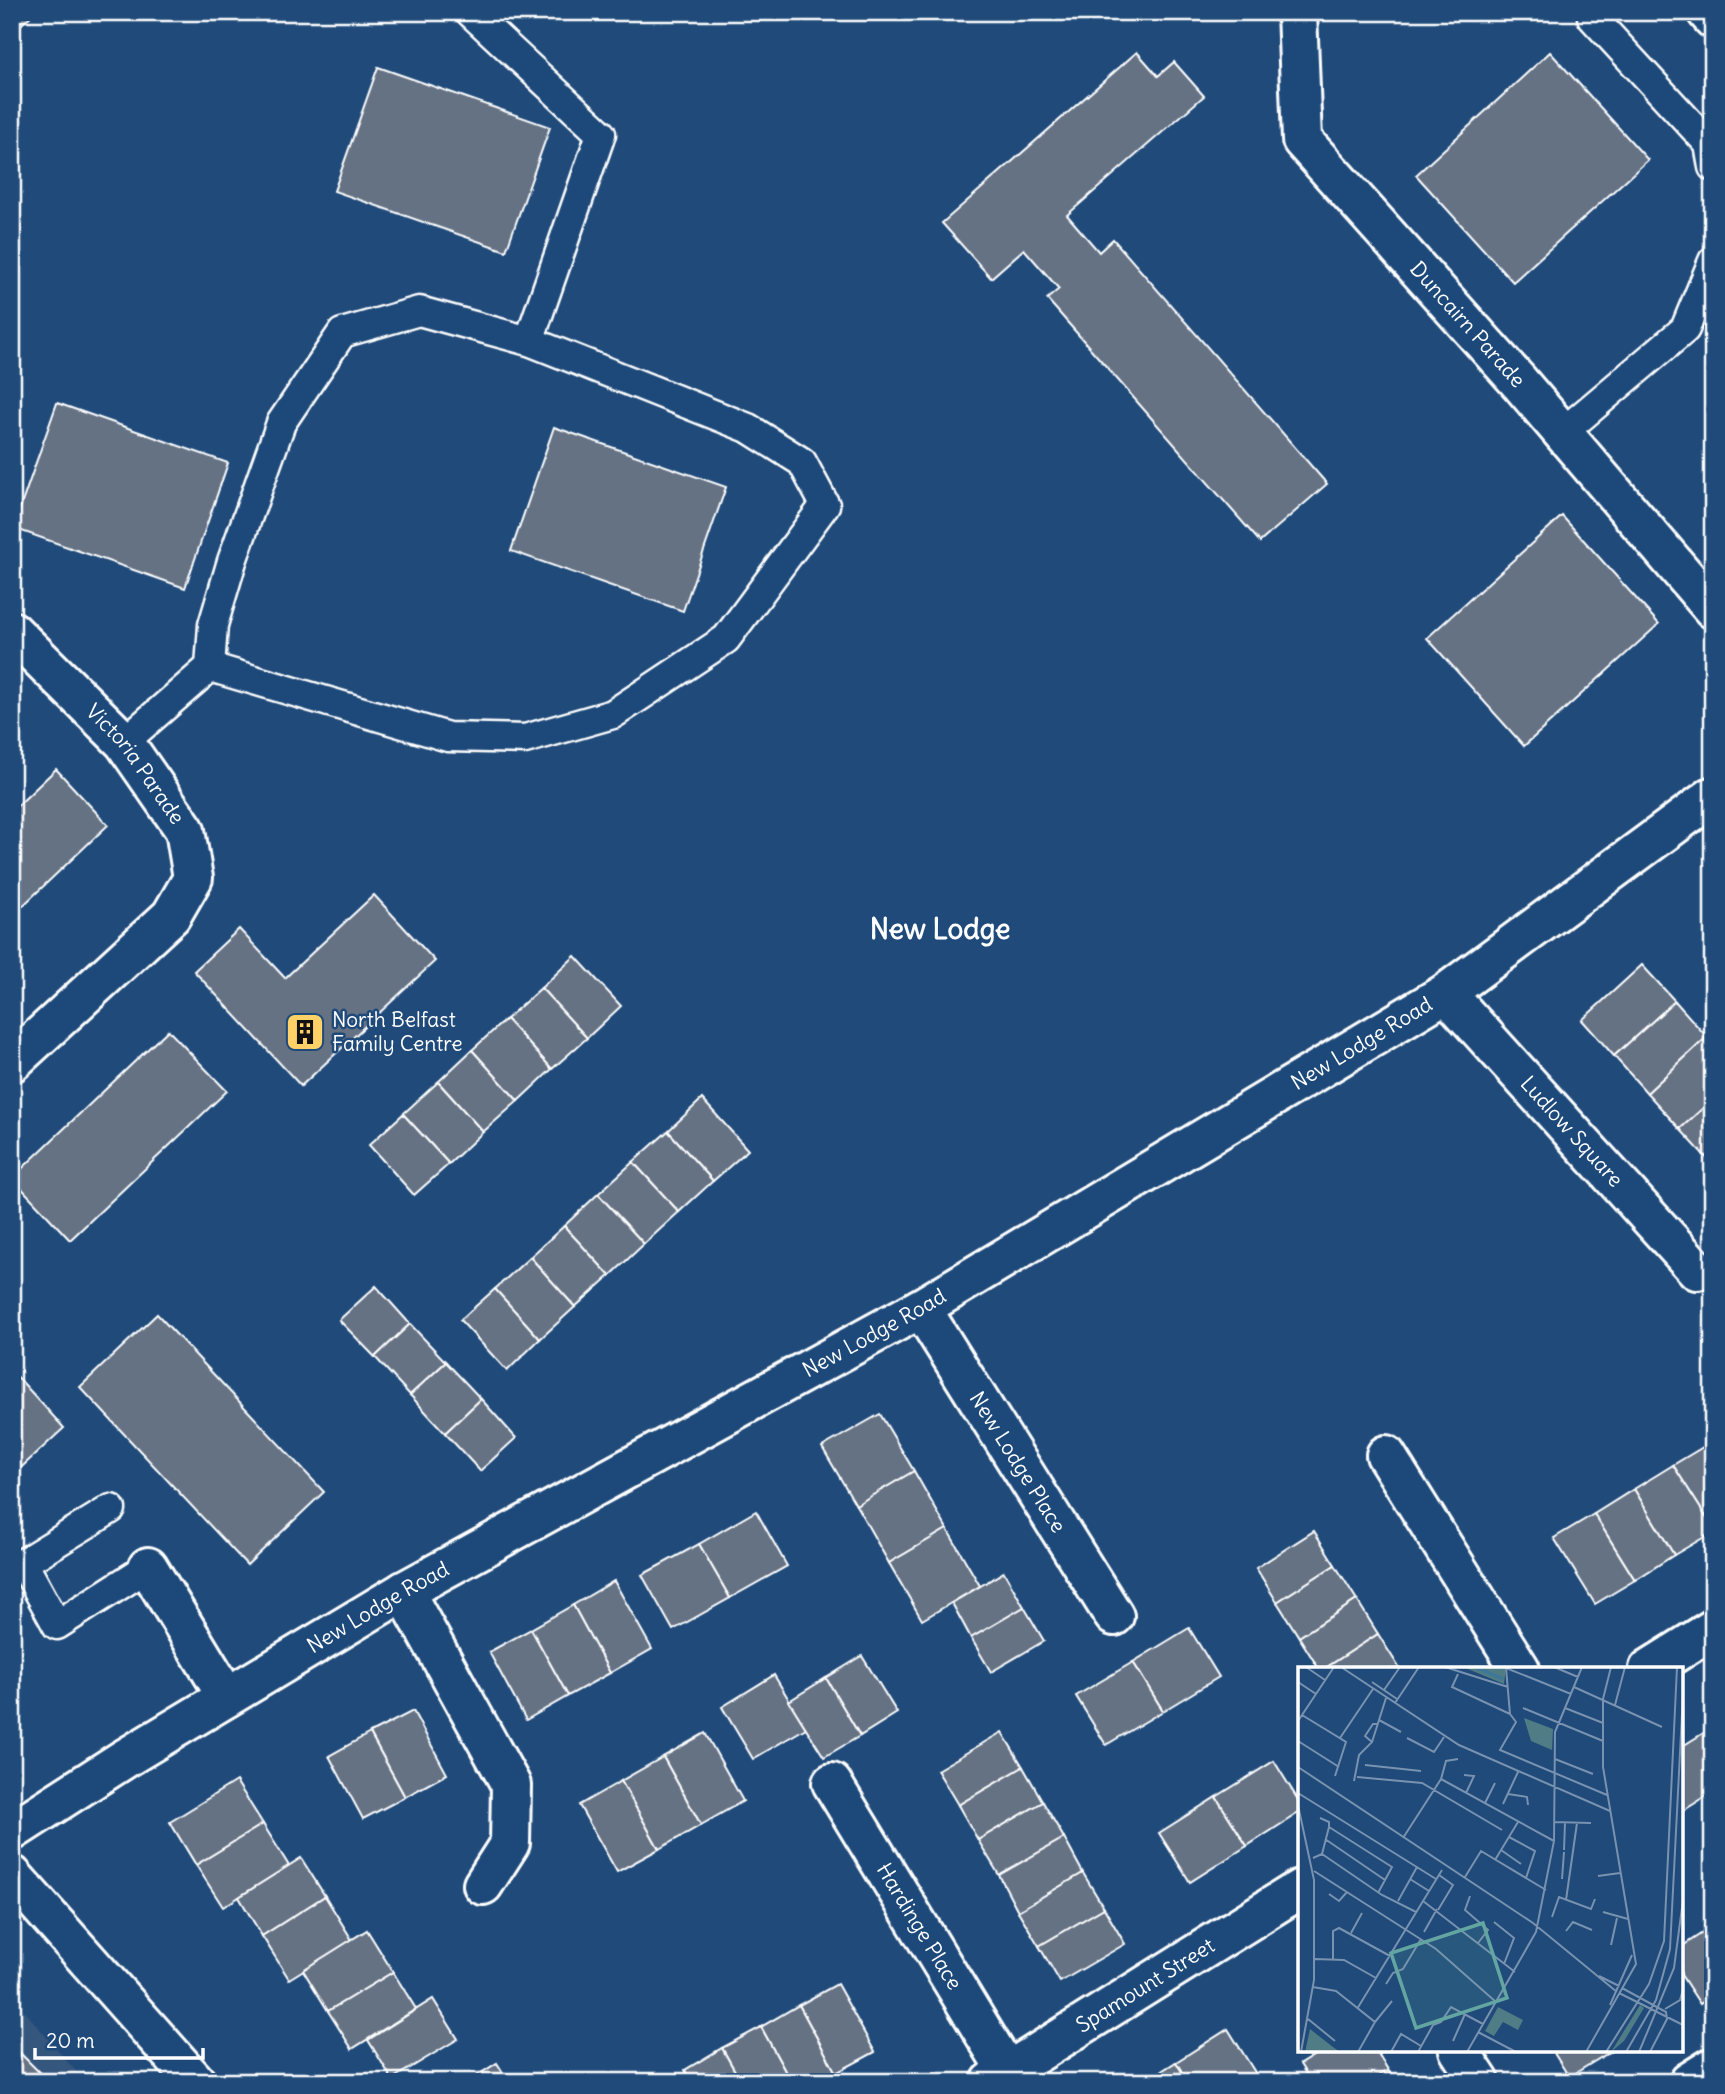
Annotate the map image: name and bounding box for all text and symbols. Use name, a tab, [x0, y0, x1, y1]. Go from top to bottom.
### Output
street label: Duncairn Parade	[1404, 256, 1531, 393]
street label: Victoria Parade	[80, 698, 191, 829]
district label: New Lodge	[870, 911, 1010, 947]
street label: New Lodge Road	[1286, 990, 1437, 1096]
place label: North Belfast Family Centre	[332, 1006, 463, 1057]
building icon: North Belfast Family Centre	[284, 1011, 326, 1053]
street label: Ludlow Square	[1515, 1070, 1629, 1192]
street label: New Lodge Road	[798, 1282, 951, 1383]
street label: New Lodge Place	[964, 1386, 1072, 1538]
street label: New Lodge Road	[302, 1555, 453, 1659]
inset map	[1298, 1667, 1683, 2052]
street label: Hardinge Place	[871, 1858, 968, 1995]
street label: Spamount Street	[1071, 1932, 1219, 2039]
scale bar	[35, 2017, 203, 2061]
text: 20 m	[46, 2027, 95, 2054]

